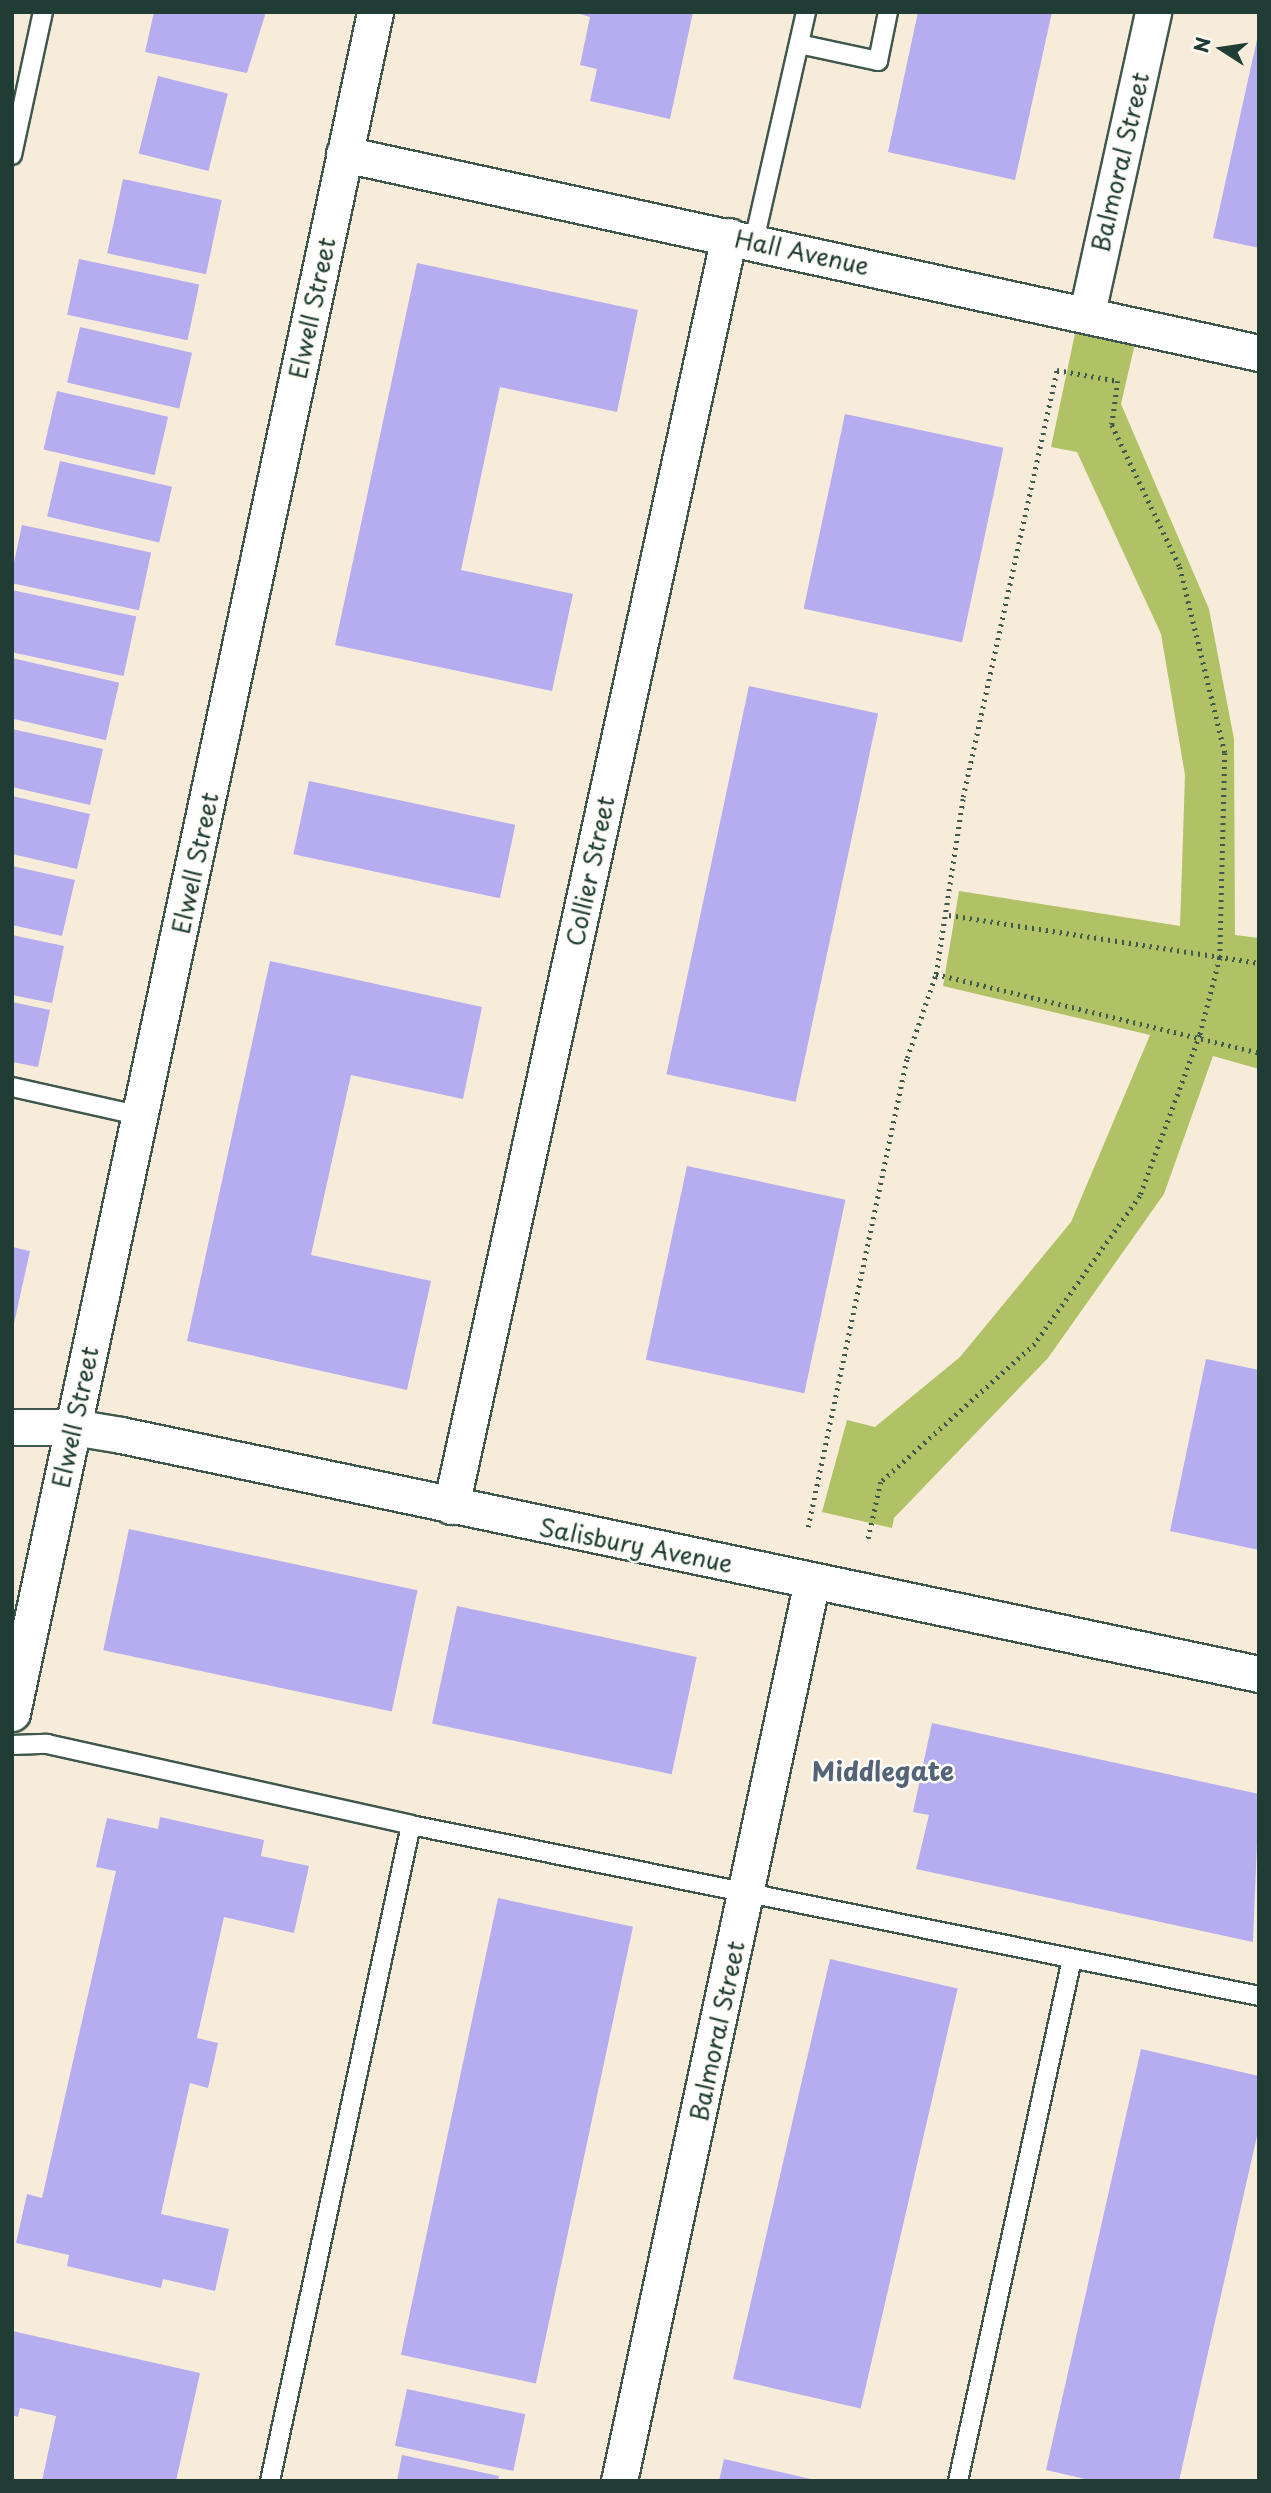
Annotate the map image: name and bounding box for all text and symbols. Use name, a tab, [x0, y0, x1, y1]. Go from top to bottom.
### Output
north arrow	[1187, 14, 1257, 84]
text: N	[1186, 34, 1217, 55]
street label: Balmoral Street	[1085, 69, 1155, 255]
street label: Hall Avenue	[732, 224, 872, 280]
street label: Elwell Street	[283, 234, 341, 382]
street label: Elwell Street	[166, 789, 224, 937]
street label: Collier Street	[560, 793, 620, 949]
street label: Elwell Street	[46, 1343, 104, 1491]
street label: Salisbury Avenue	[536, 1512, 736, 1578]
district label: Middlegate	[812, 1755, 954, 1787]
street label: Balmoral Street	[684, 1937, 750, 2125]

